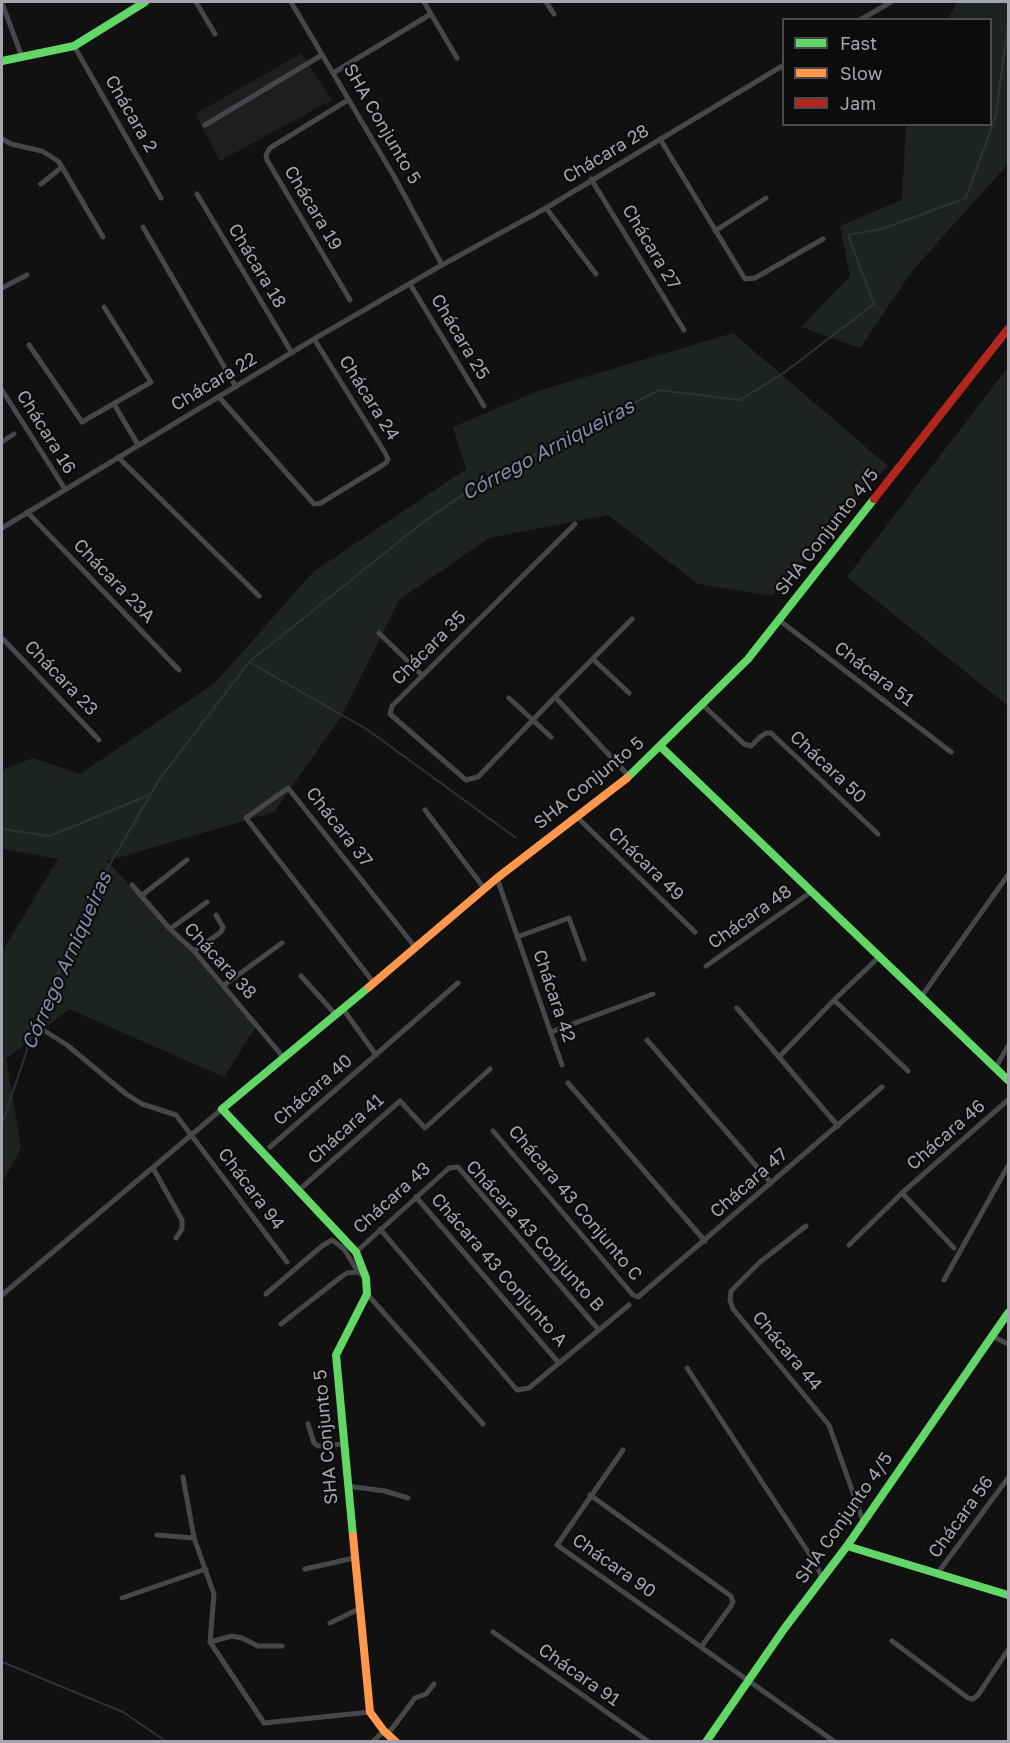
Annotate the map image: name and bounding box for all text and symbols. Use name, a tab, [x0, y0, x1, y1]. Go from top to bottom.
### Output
legend	[782, 18, 992, 126]
text: Fast	[840, 32, 877, 54]
street label: SHA Conjunto 5	[339, 60, 425, 188]
text: Slow	[840, 62, 882, 84]
street label: Chácara 2	[100, 72, 162, 156]
text: Jam	[840, 92, 876, 114]
street label: Chácara 28	[559, 120, 653, 188]
street label: Chácara 19	[279, 162, 347, 254]
street label: Chácara 27	[617, 201, 685, 293]
street label: Chácara 18	[223, 220, 291, 312]
street label: Chácara 25	[426, 290, 494, 384]
street label: Chácara 22	[167, 348, 261, 416]
street label: Chácara 24	[334, 351, 404, 445]
street label: Chácara 16	[12, 386, 80, 478]
water label: Córrego Arniqueiras	[458, 394, 638, 506]
street label: SHA Conjunto 4/5	[771, 464, 883, 600]
street label: Chácara 23A	[69, 535, 159, 627]
street label: Chácara 35	[387, 606, 471, 690]
street label: Chácara 23	[20, 636, 102, 720]
street label: Chácara 51	[830, 637, 918, 711]
street label: Chácara 50	[785, 726, 871, 808]
street label: SHA Conjunto 5	[530, 732, 648, 834]
street label: Chácara 37	[301, 783, 377, 871]
street label: Chácara 49	[604, 823, 688, 905]
water label: Córrego Arniqueiras	[17, 869, 117, 1053]
street label: Chácara 48	[704, 880, 796, 954]
street label: Chácara 38	[179, 918, 261, 1004]
street label: Chácara 42	[528, 947, 580, 1045]
street label: Chácara 40	[269, 1050, 357, 1130]
street label: Chácara 41	[304, 1089, 388, 1169]
street label: Chácara 46	[902, 1095, 990, 1175]
street label: Chácara 43 Conjunto C	[504, 1121, 646, 1285]
street label: Chácara 94	[213, 1144, 289, 1234]
street label: Chácara 47	[706, 1144, 792, 1222]
street label: Chácara 43 Conjunto B	[461, 1156, 609, 1316]
street label: Chácara 43	[349, 1158, 435, 1238]
street label: Chácara 43 Conjunto A	[426, 1189, 572, 1351]
street label: Chácara 44	[748, 1307, 826, 1395]
street label: SHA Conjunto 5	[309, 1369, 343, 1505]
street label: SHA Conjunto 4/5	[791, 1448, 897, 1588]
street label: Chácara 56	[924, 1472, 998, 1562]
street label: Chácara 90	[568, 1529, 660, 1603]
street label: Chácara 91	[534, 1639, 624, 1711]

